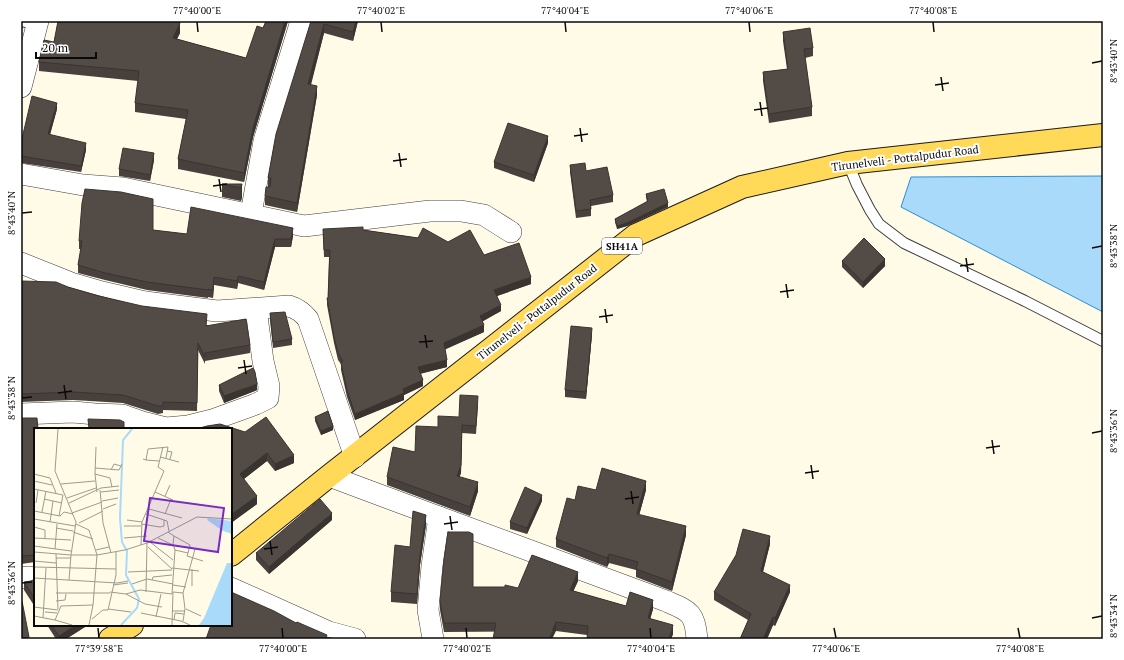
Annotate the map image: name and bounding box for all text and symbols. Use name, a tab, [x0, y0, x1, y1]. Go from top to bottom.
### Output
text: 77°40'00"E	[173, 4, 221, 17]
text: 77°40'02"E	[357, 4, 405, 17]
text: 77°40'04"E	[541, 4, 589, 17]
text: 77°40'06"E	[725, 4, 773, 17]
text: 77°40'08"E	[909, 4, 957, 17]
scale bar	[36, 34, 96, 60]
text: 8°43'40"N	[1107, 38, 1120, 83]
text: 20 m	[42, 40, 69, 55]
street label: Tirunelveli - Pottalpudur Road	[831, 142, 979, 174]
text: 8°43'40"N	[5, 190, 18, 235]
text: 8°43'38"N	[1107, 223, 1120, 268]
road number: SH41A	[602, 238, 642, 254]
street label: Tirunelveli - Pottalpudur Road	[474, 261, 600, 363]
text: 8°43'38"N	[5, 375, 18, 420]
text: 8°43'36"N	[1107, 408, 1120, 453]
inset map	[34, 428, 232, 626]
text: 8°43'36"N	[5, 560, 18, 605]
text: 8°43'34"N	[1107, 593, 1120, 638]
text: 77°39'58"E	[75, 642, 123, 655]
text: 77°40'00"E	[259, 642, 307, 655]
text: 77°40'02"E	[443, 642, 491, 655]
text: 77°40'04"E	[627, 642, 675, 655]
text: 77°40'06"E	[812, 642, 860, 655]
text: 77°40'08"E	[996, 642, 1044, 655]

